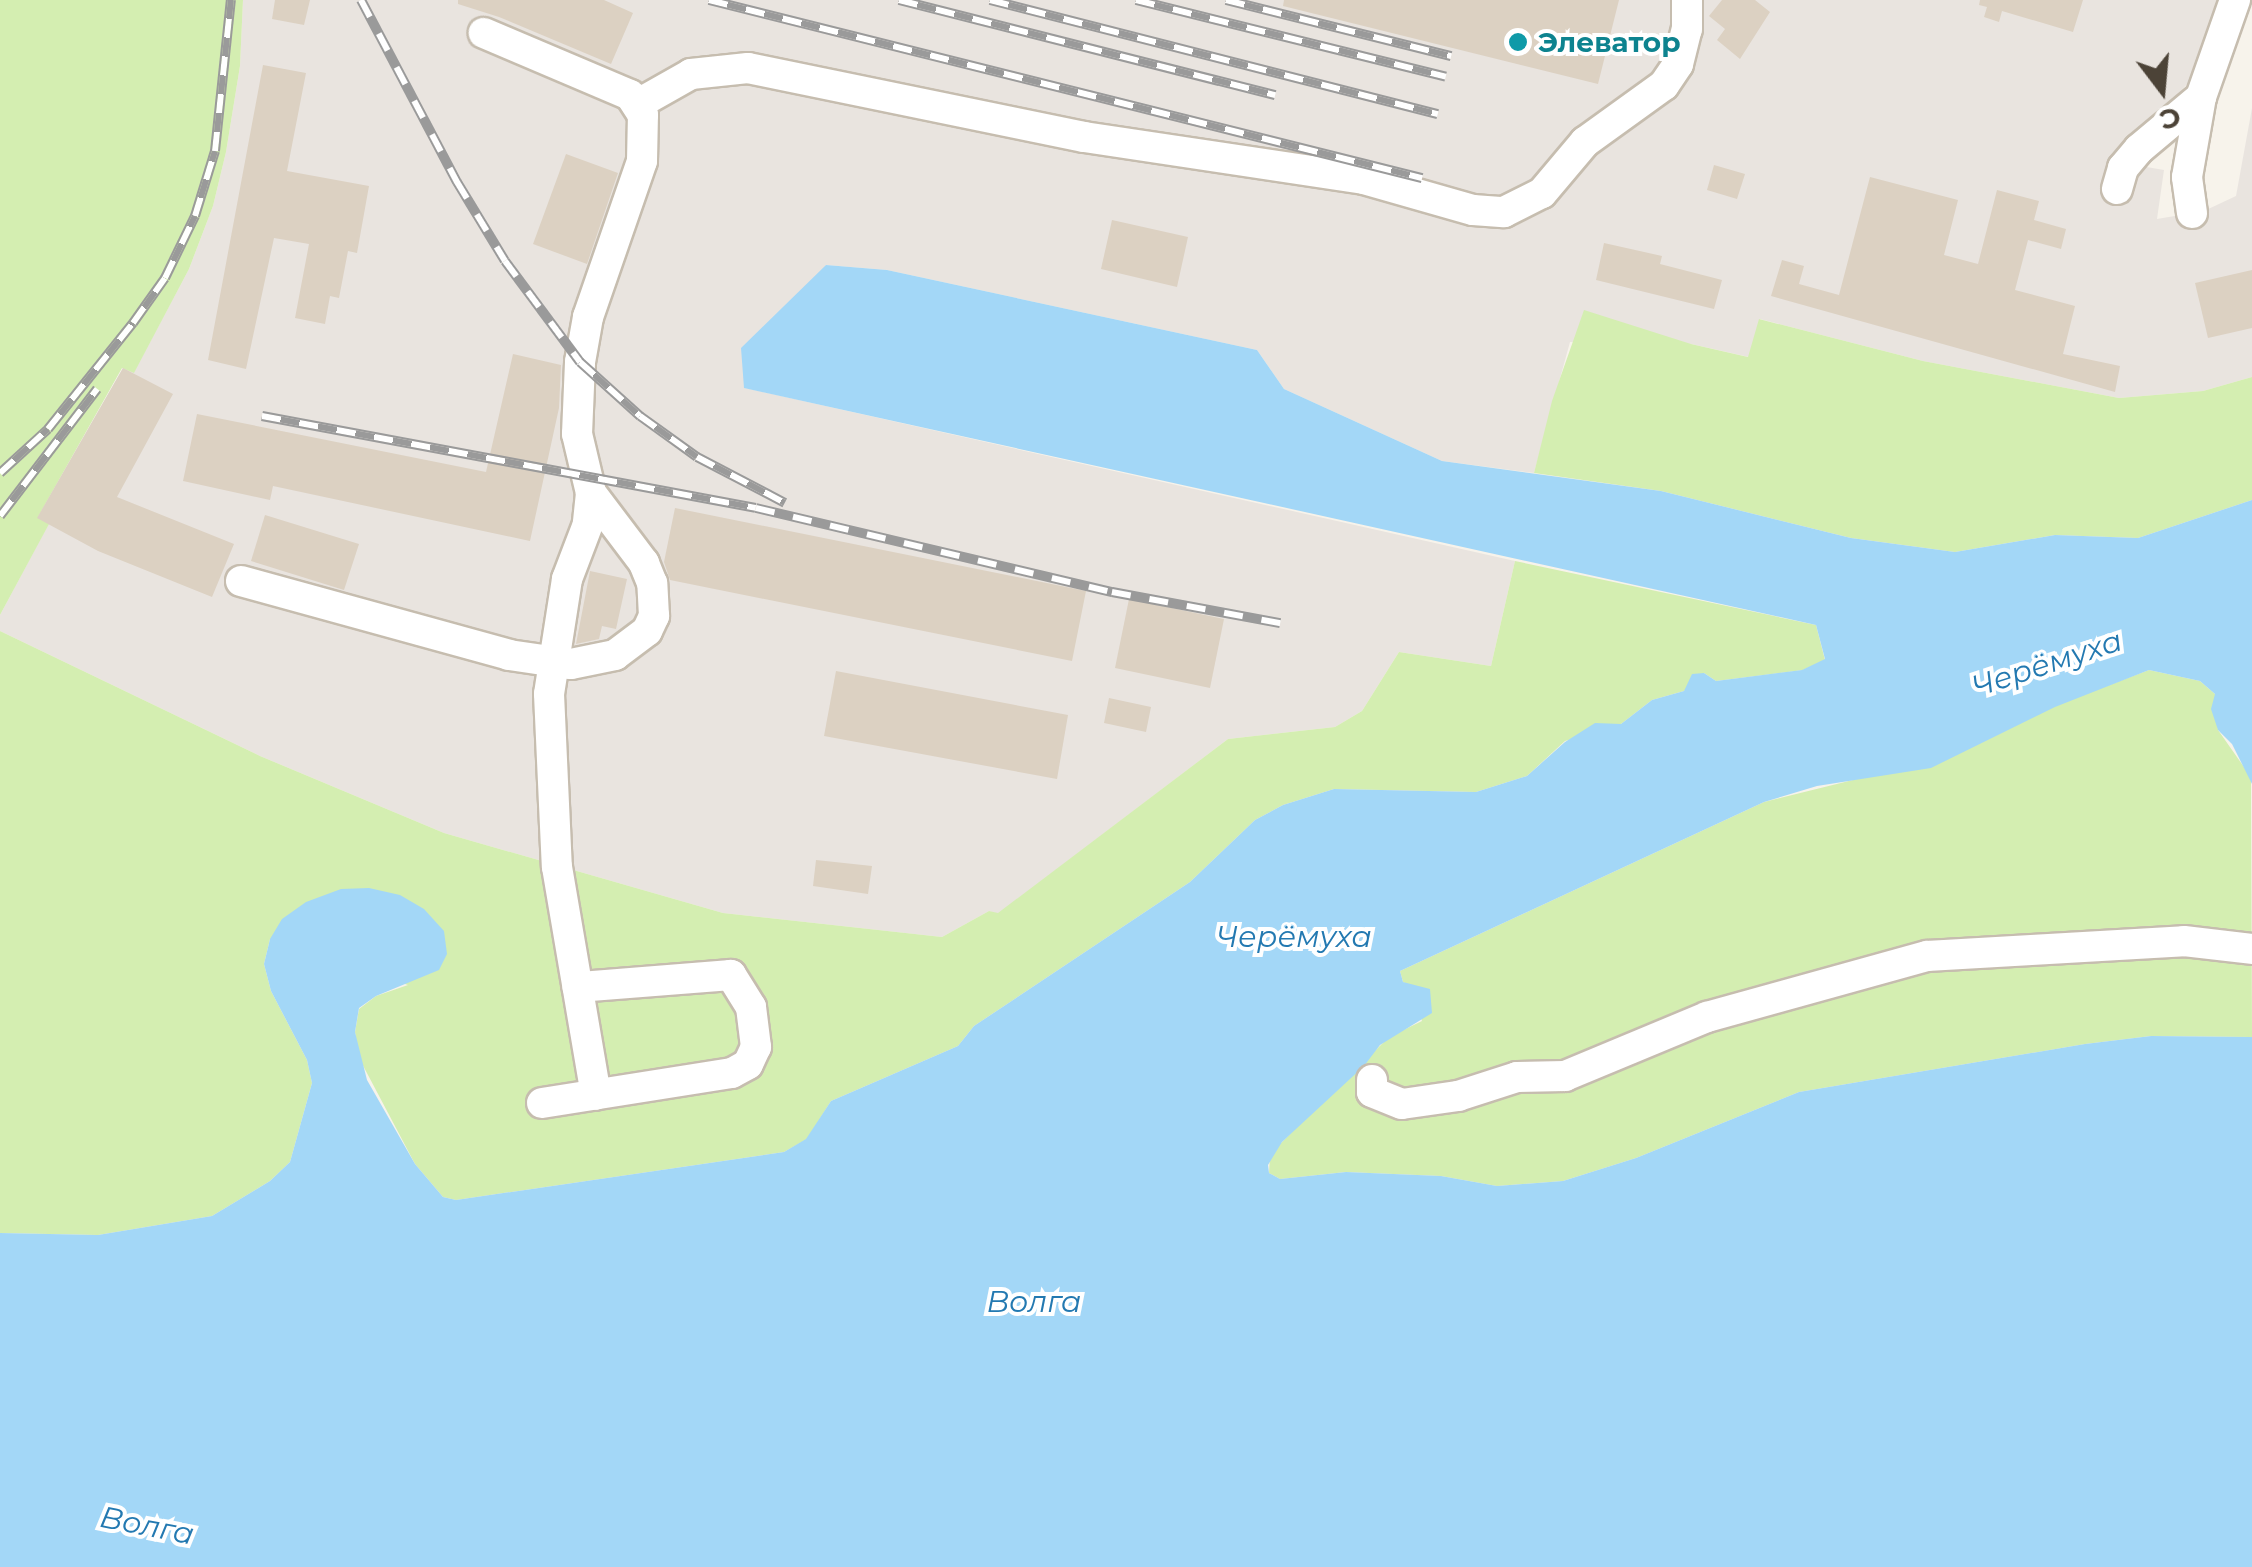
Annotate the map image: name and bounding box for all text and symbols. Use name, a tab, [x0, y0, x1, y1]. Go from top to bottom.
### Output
place label: Элеватор	[1538, 25, 1681, 59]
marker: Элеватор	[1507, 31, 1529, 53]
north arrow	[2112, 40, 2212, 140]
text: С	[2156, 100, 2185, 138]
water label: Черёмуха	[1967, 623, 2127, 705]
water label: Черёмуха	[1216, 919, 1372, 955]
water label: Волга	[987, 1284, 1081, 1320]
water label: Волга	[97, 1499, 197, 1553]

